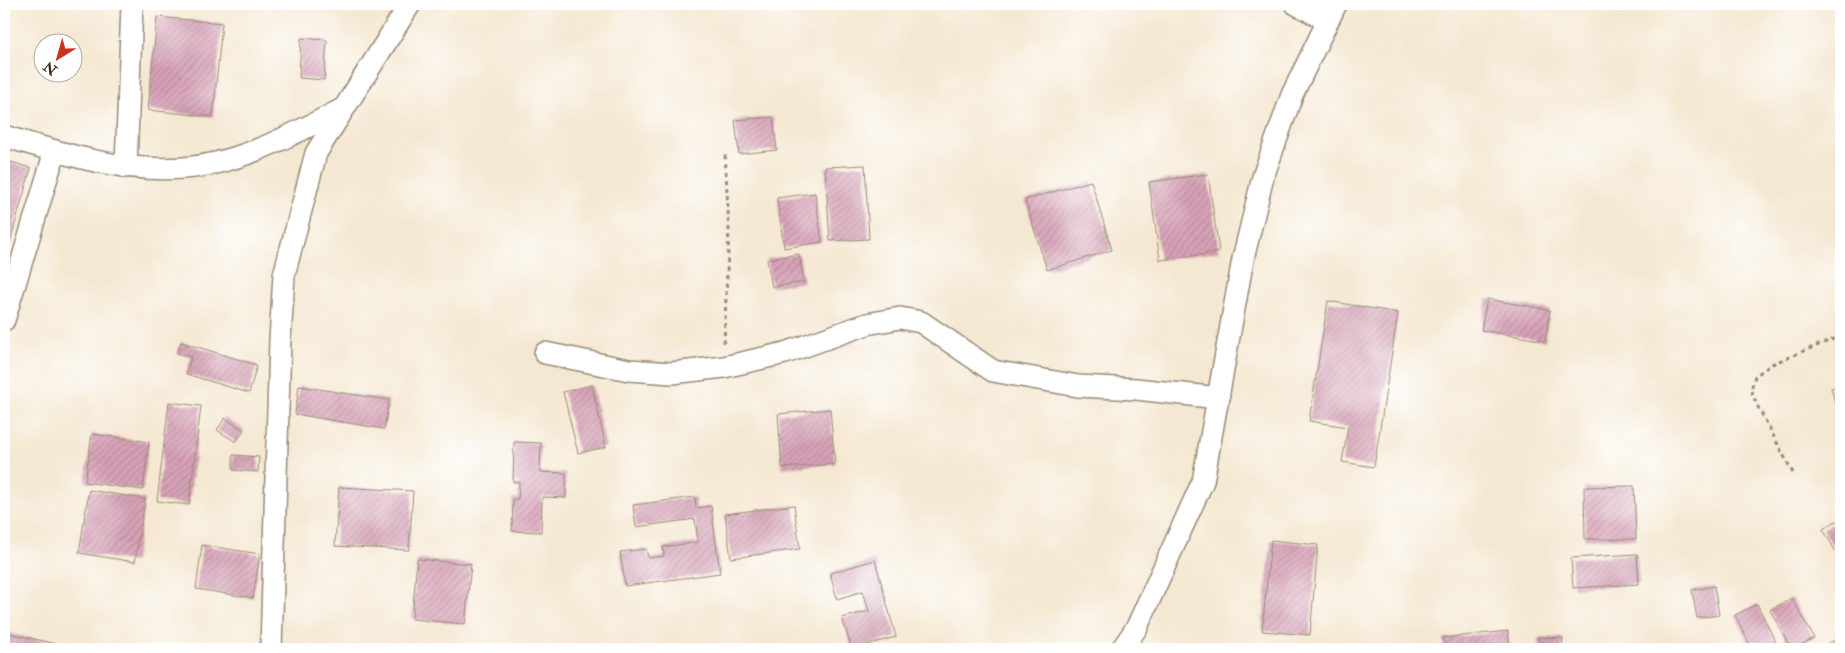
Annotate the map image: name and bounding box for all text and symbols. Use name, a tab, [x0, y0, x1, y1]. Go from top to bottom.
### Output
north arrow	[32, 32, 82, 82]
text: N	[40, 57, 61, 79]

